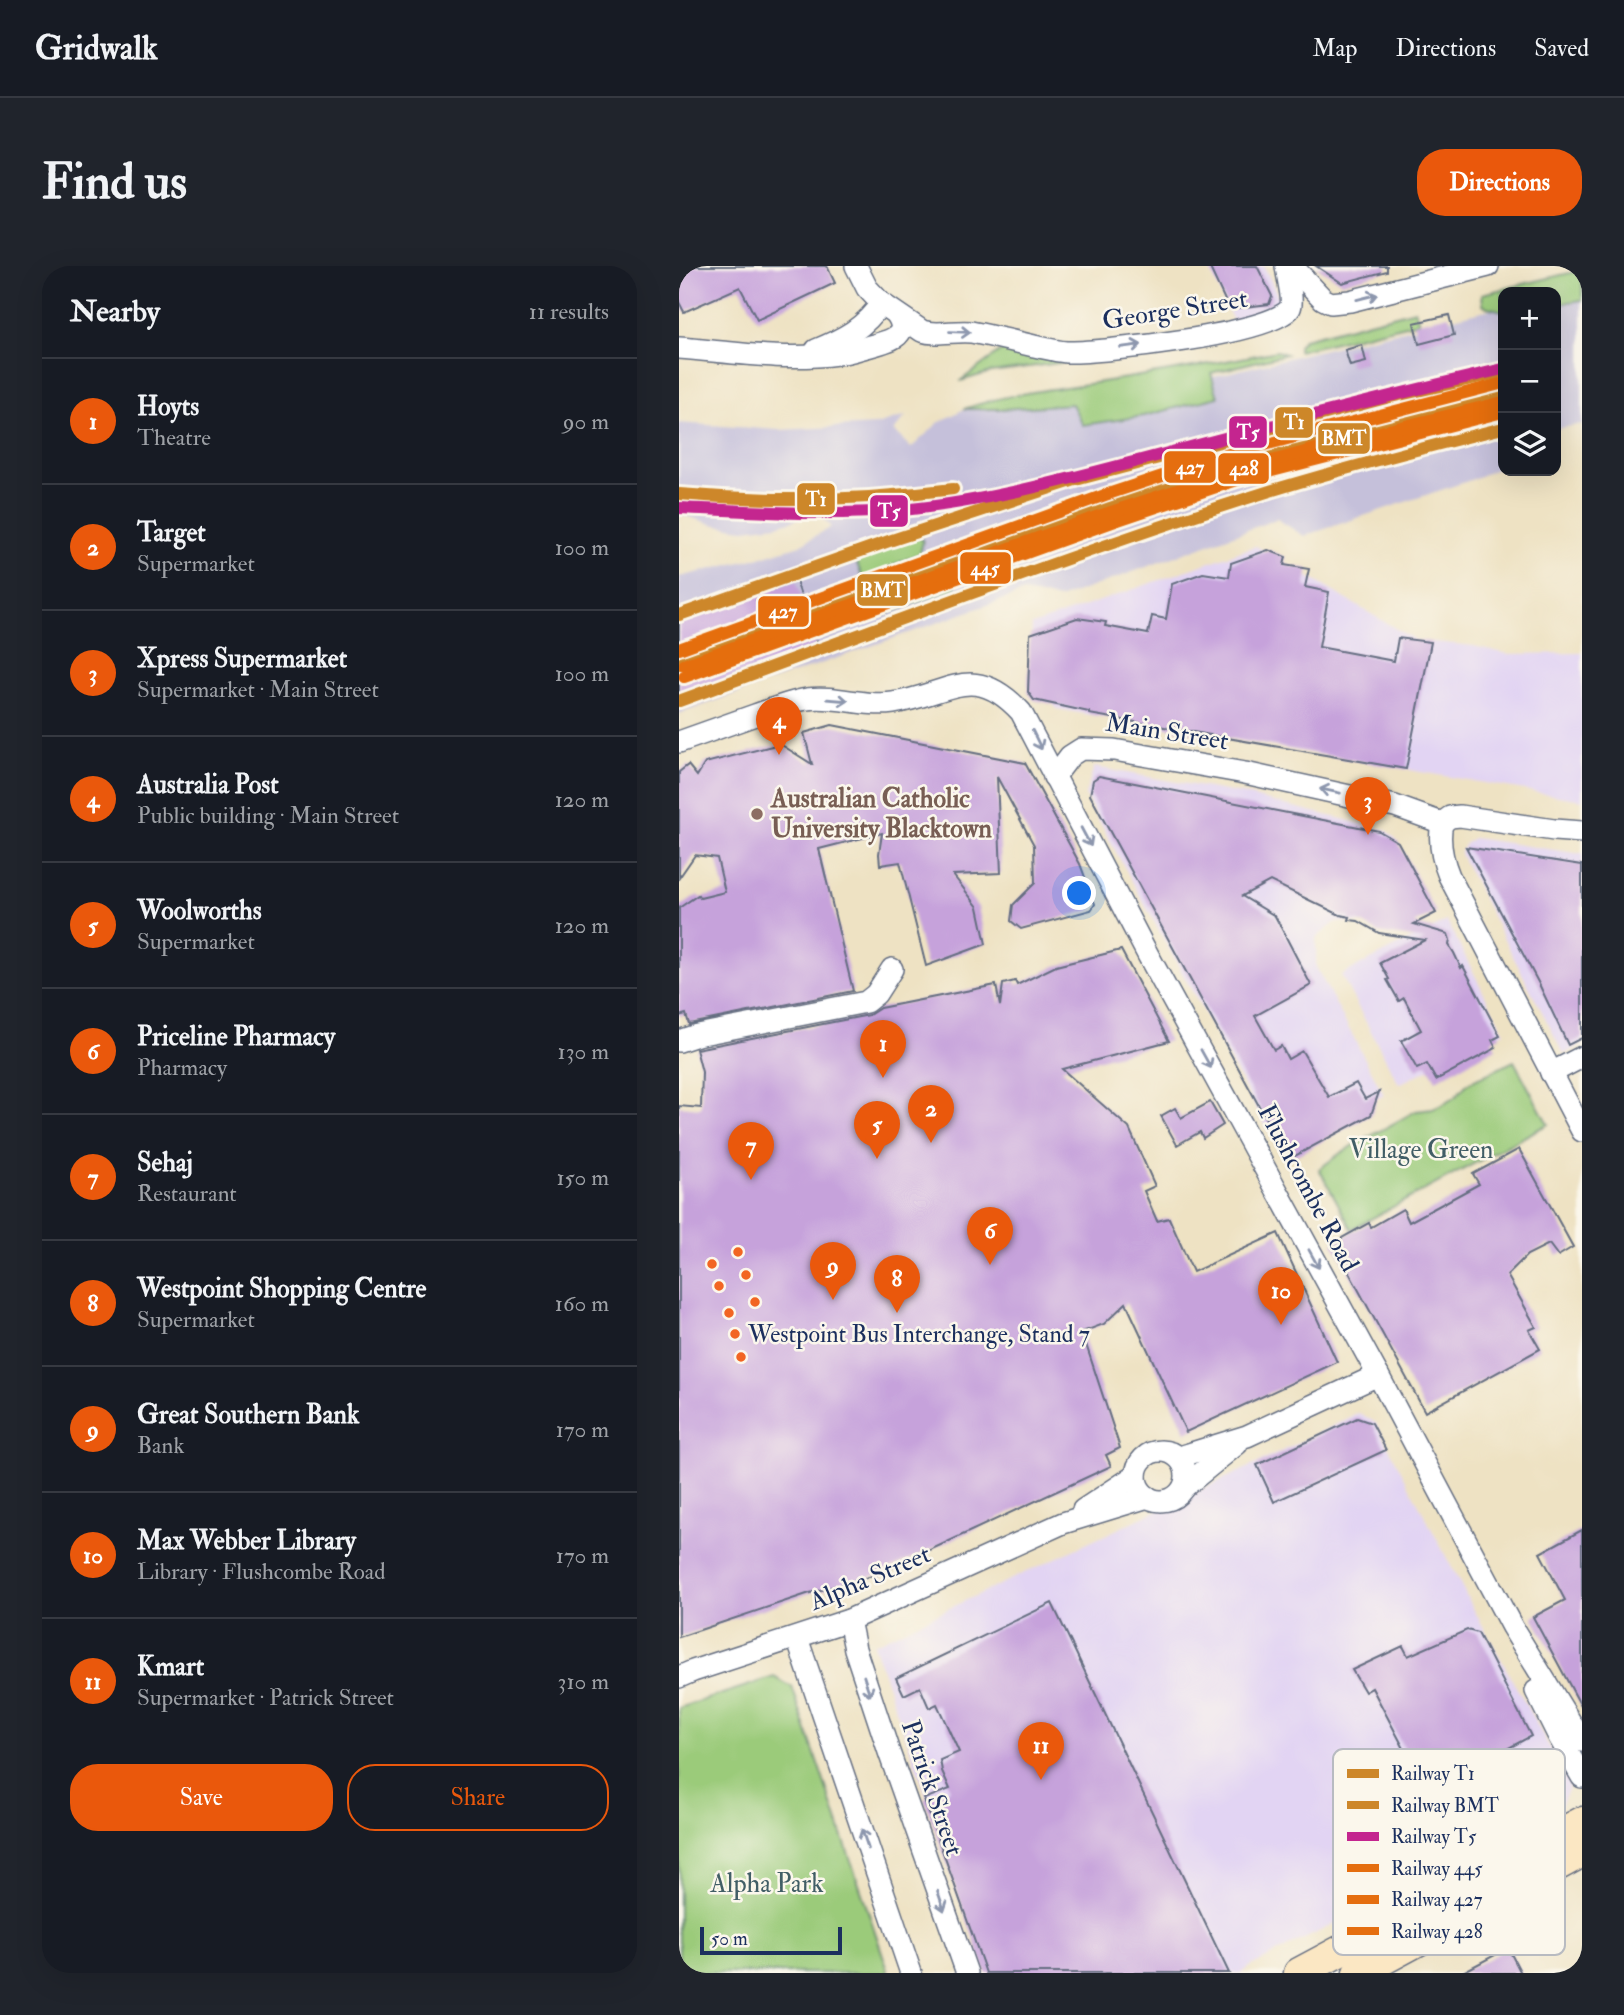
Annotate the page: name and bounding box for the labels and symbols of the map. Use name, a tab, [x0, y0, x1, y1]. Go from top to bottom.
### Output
street label: George Street	[1100, 283, 1250, 337]
one-way arrow	[1355, 290, 1378, 303]
one-way arrow	[948, 325, 971, 338]
one-way arrow	[1119, 340, 1142, 353]
line badge: T1	[1274, 406, 1314, 439]
text: T1	[1283, 411, 1305, 435]
line badge: T5	[1228, 415, 1268, 449]
text: T5	[1236, 421, 1260, 445]
line badge: BMT	[1317, 422, 1371, 455]
text: BMT	[1322, 427, 1367, 451]
line badge: 427	[1163, 450, 1217, 484]
line badge: 428	[1217, 452, 1270, 485]
text: 427	[1175, 456, 1205, 480]
text: 428	[1229, 457, 1258, 481]
line badge: T1	[796, 482, 836, 516]
text: T1	[805, 488, 827, 512]
line badge: T5	[869, 494, 909, 528]
text: T5	[877, 500, 901, 524]
line badge: 445	[959, 551, 1012, 585]
text: 445	[970, 557, 1000, 581]
line badge: BMT	[856, 573, 909, 607]
text: BMT	[861, 579, 906, 603]
line badge: 427	[757, 595, 810, 628]
text: 427	[768, 600, 798, 624]
one-way arrow	[826, 694, 849, 707]
pin: 4	[756, 697, 802, 755]
street label: Main Street	[1103, 706, 1231, 758]
one-way arrow	[1030, 729, 1044, 750]
pin: 3	[1345, 777, 1391, 835]
place label: Australian Catholic University Blacktown	[770, 783, 993, 846]
one-way arrow	[1319, 784, 1342, 798]
marker: Australian Catholic University Blacktown	[749, 806, 765, 822]
one-way arrow	[1079, 826, 1093, 847]
your location	[1062, 876, 1096, 910]
pin: 1	[860, 1020, 906, 1078]
one-way arrow	[1199, 1048, 1213, 1068]
pin: 2	[908, 1085, 954, 1143]
street label: Flushcombe Road	[1250, 1099, 1366, 1277]
pin: 5	[854, 1101, 900, 1159]
pin: 7	[728, 1122, 774, 1180]
park label: Village Green	[1349, 1134, 1493, 1166]
pin: 6	[967, 1207, 1013, 1265]
pin: 9	[810, 1242, 856, 1300]
unlabelled marker	[731, 1245, 745, 1259]
one-way arrow	[1307, 1248, 1321, 1268]
pin: 8	[874, 1255, 920, 1313]
unlabelled marker	[705, 1257, 719, 1271]
pin: 10	[1258, 1267, 1304, 1325]
unlabelled marker	[739, 1268, 753, 1282]
unlabelled marker	[712, 1279, 726, 1293]
unlabelled marker	[748, 1295, 762, 1309]
unlabelled marker	[722, 1306, 736, 1320]
place label: Westpoint Bus Interchange, Stand 7	[747, 1319, 1090, 1350]
marker: Westpoint Bus Interchange, Stand 7	[728, 1327, 742, 1341]
unlabelled marker	[734, 1350, 748, 1364]
street label: Alpha Street	[804, 1538, 936, 1619]
one-way arrow	[862, 1675, 875, 1697]
street label: Patrick Street	[894, 1716, 970, 1860]
pin: 11	[1018, 1722, 1064, 1780]
legend	[1333, 1749, 1565, 1955]
text: Railway T1	[1391, 1762, 1475, 1786]
text: Railway BMT	[1391, 1794, 1499, 1818]
text: Railway T5	[1391, 1825, 1477, 1849]
one-way arrow	[858, 1828, 870, 1850]
text: Railway 445	[1391, 1857, 1483, 1881]
park label: Alpha Park	[709, 1868, 824, 1901]
text: Railway 427	[1391, 1888, 1483, 1912]
one-way arrow	[936, 1890, 949, 1912]
text: Railway 428	[1391, 1920, 1483, 1944]
scale bar	[700, 1924, 842, 1956]

